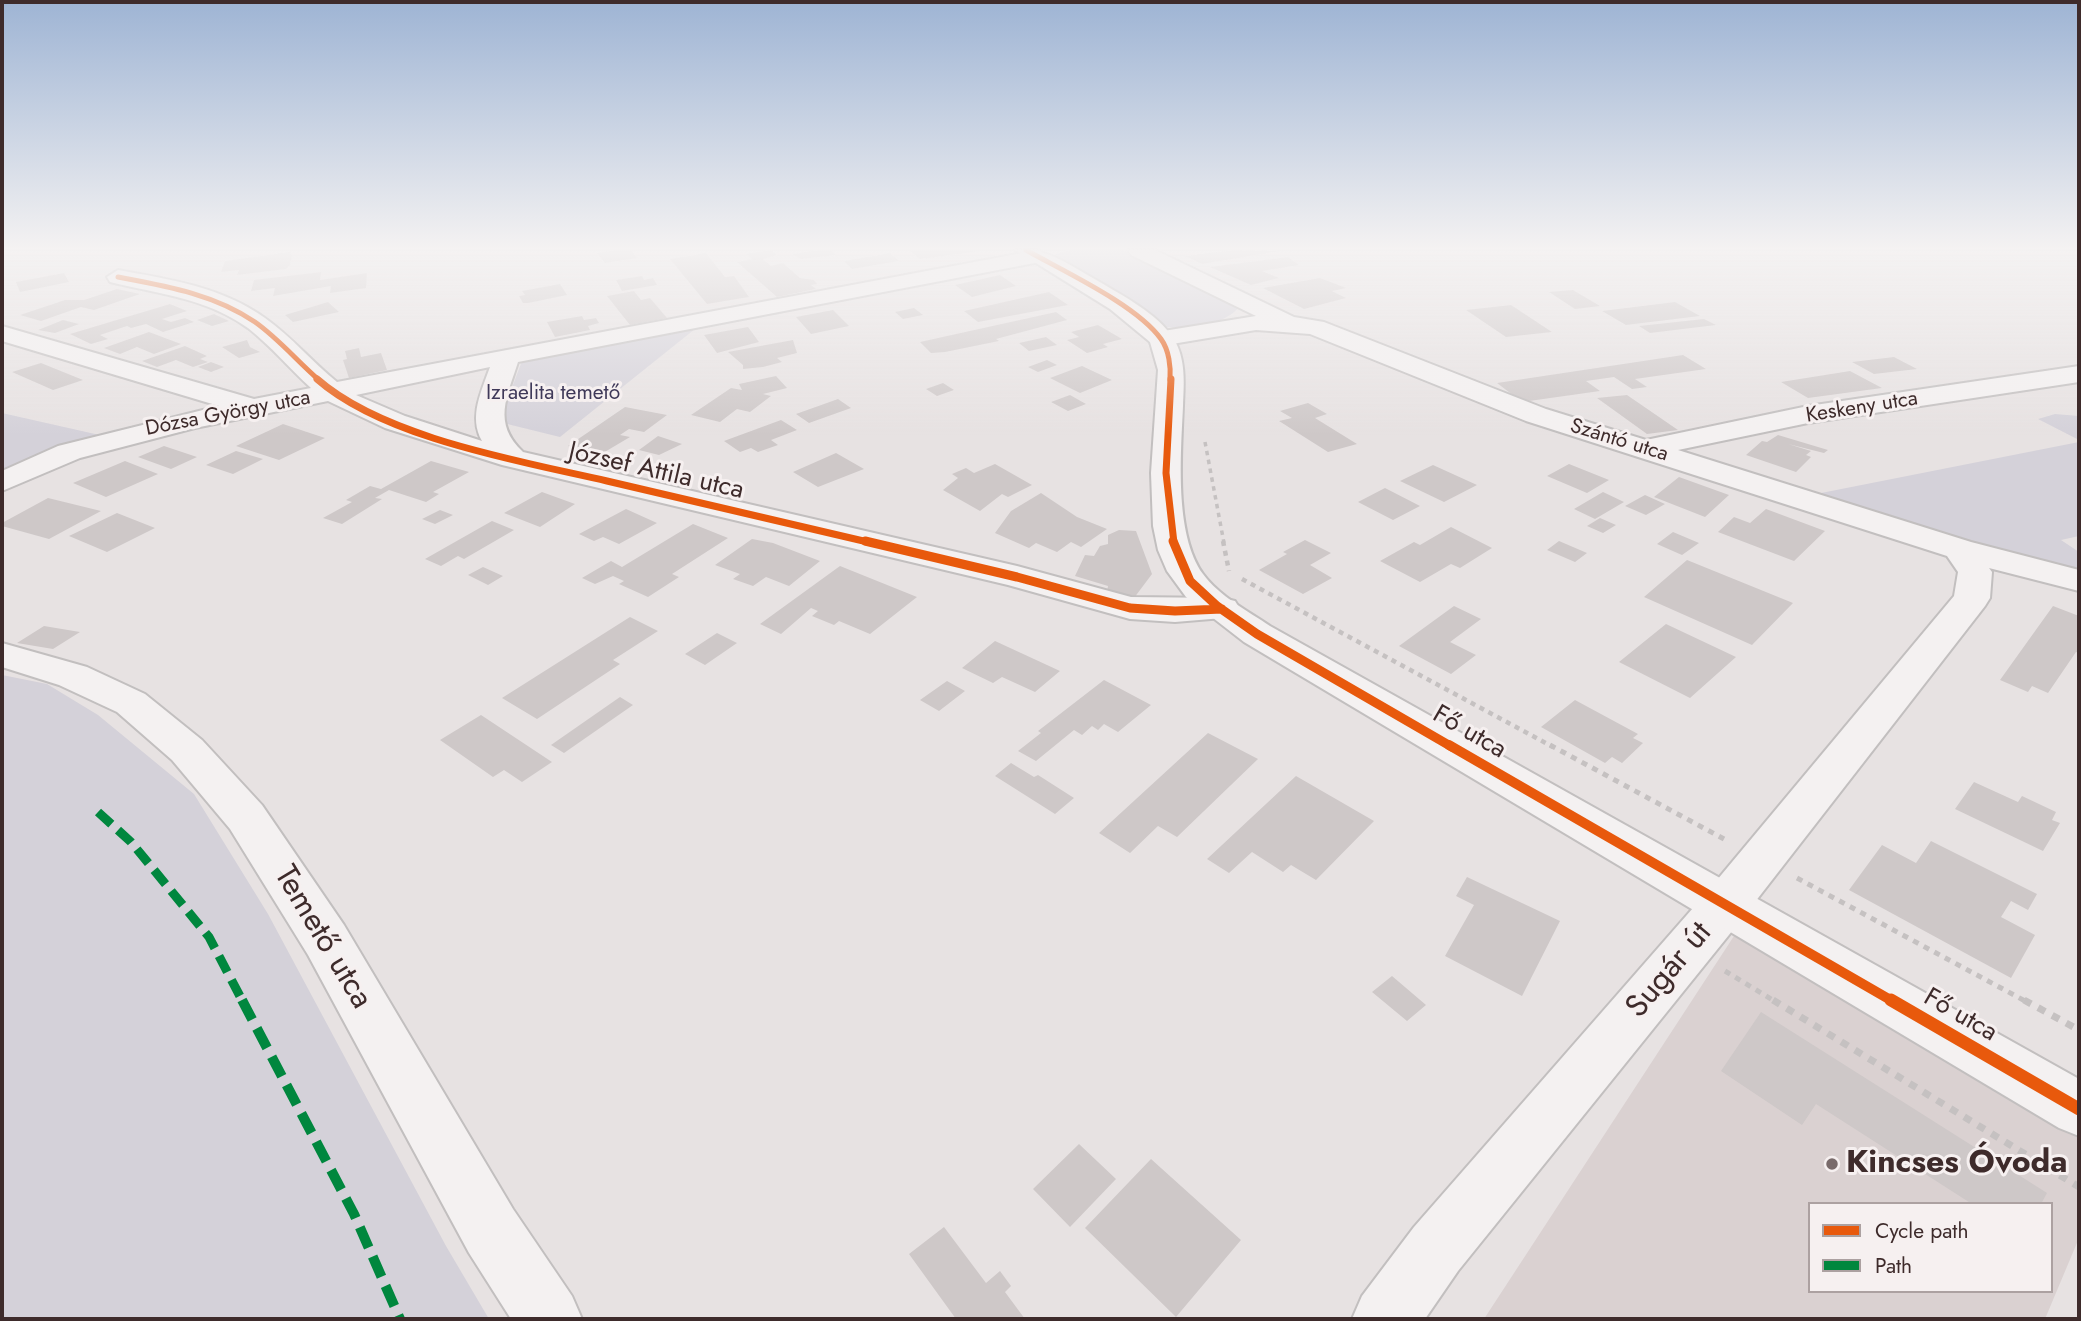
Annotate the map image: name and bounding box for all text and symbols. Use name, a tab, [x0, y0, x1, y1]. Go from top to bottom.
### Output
park label: Izraelita temető	[486, 381, 620, 407]
street label: Dózsa György utca	[143, 386, 313, 442]
street label: Keskeny utca	[1804, 387, 1920, 429]
street label: Szántó utca	[1567, 414, 1671, 468]
street label: József Attila utca	[565, 437, 747, 507]
street label: Fő utca	[1427, 700, 1511, 766]
street label: Temető utca	[264, 860, 380, 1016]
street label: Sugár út	[1619, 915, 1721, 1027]
street label: Fő utca	[1918, 983, 2002, 1049]
place label: Kincses Óvoda	[1846, 1145, 2068, 1183]
marker: Kincses Óvoda	[1824, 1156, 1840, 1172]
legend	[1808, 1202, 2053, 1293]
text: Cycle path	[1875, 1216, 1968, 1246]
text: Path	[1875, 1251, 1912, 1281]

